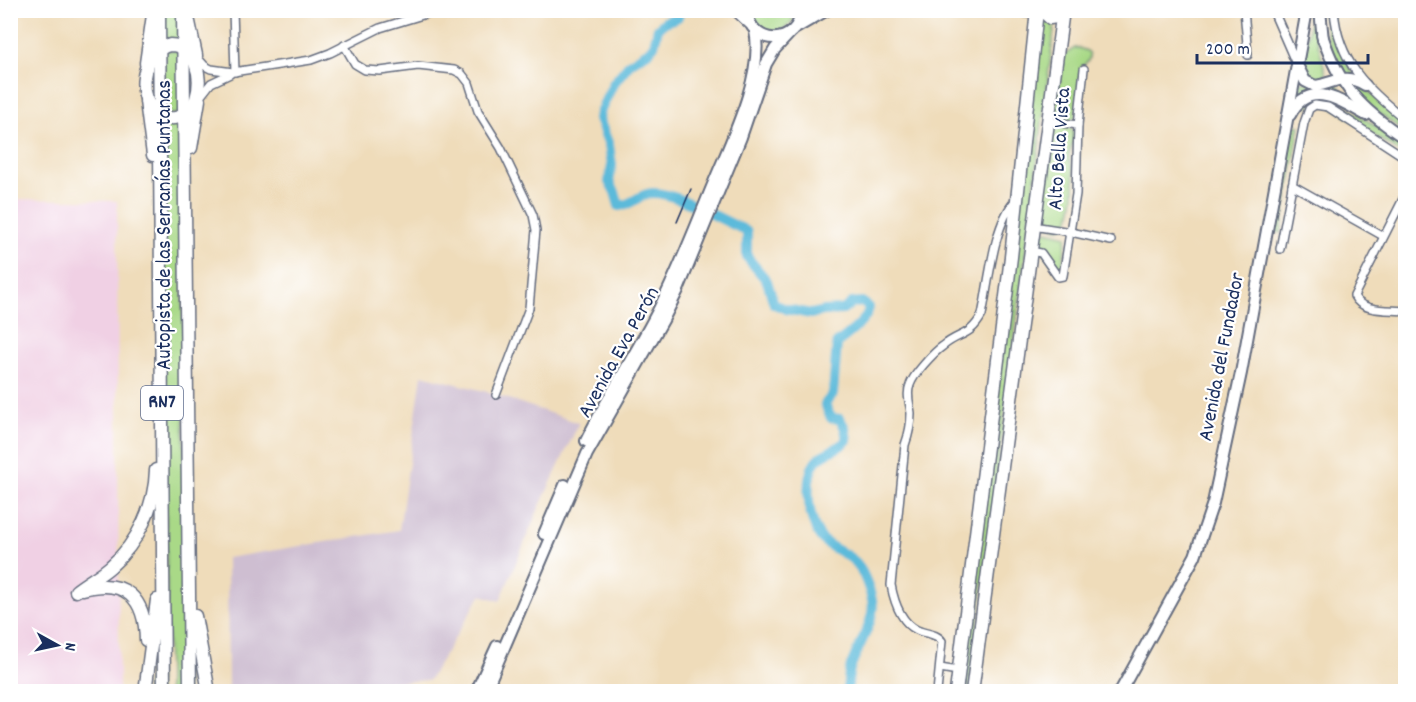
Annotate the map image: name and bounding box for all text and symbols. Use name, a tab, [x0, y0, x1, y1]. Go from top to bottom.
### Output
scale bar	[1197, 27, 1368, 65]
text: 200 m	[1206, 38, 1250, 63]
street label: Autopista de las Serranías Puntanas	[151, 80, 181, 370]
street label: Alto Bella Vista	[1042, 86, 1080, 211]
street label: Avenida del Fundador	[1192, 270, 1254, 444]
street label: Avenida Eva Perón	[571, 282, 669, 424]
road number: RN7	[141, 386, 183, 420]
north arrow	[27, 615, 87, 675]
text: N	[57, 641, 81, 652]

